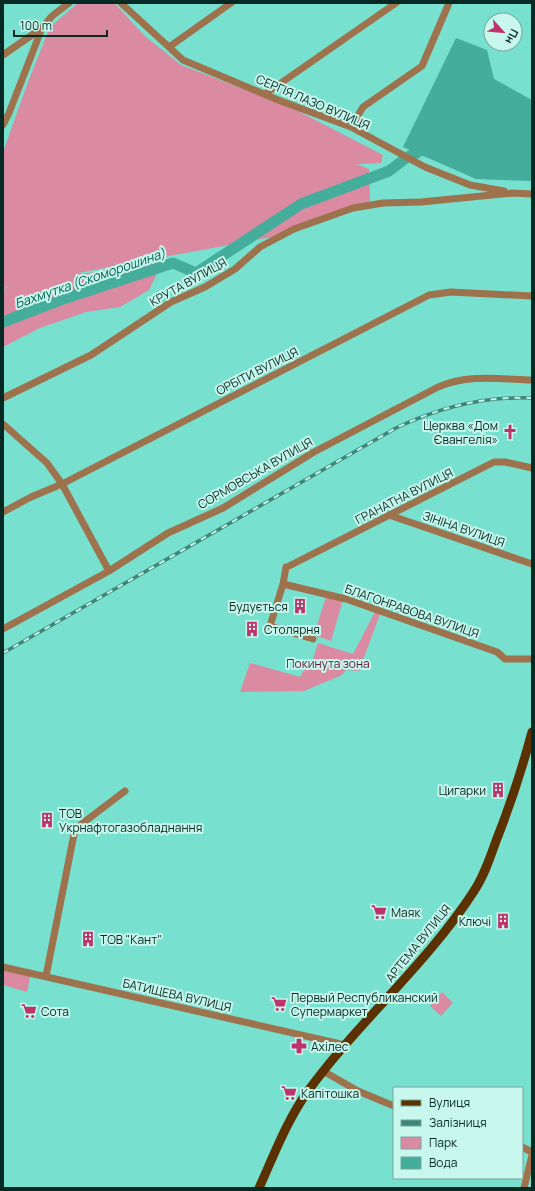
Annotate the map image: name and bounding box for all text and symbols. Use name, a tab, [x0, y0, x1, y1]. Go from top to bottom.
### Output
scale bar	[14, 12, 107, 38]
north arrow	[483, 12, 523, 52]
text: 100 m	[20, 17, 52, 34]
text: Пн	[502, 27, 522, 47]
street label: СЕРГІЯ ЛАЗО ВУЛИЦЯ	[253, 70, 373, 134]
water label: Бахмутка (Скоморошина)	[12, 244, 168, 312]
street label: КРУТА ВУЛИЦЯ	[146, 254, 230, 310]
street label: ОРБІТИ ВУЛИЦЯ	[213, 343, 301, 399]
place label: Церква «Дом Євангелія»	[423, 417, 498, 448]
church icon: Церква «Дом Євангелія»	[501, 423, 519, 441]
street label: СОРМОВСЬКА ВУЛИЦЯ	[194, 433, 316, 513]
street label: ГРАНАТНА ВУЛИЦЯ	[352, 464, 456, 528]
street label: ЗІНІНА ВУЛИЦЯ	[421, 507, 507, 551]
street label: БЛАГОНРАВОВА ВУЛИЦЯ	[343, 580, 481, 642]
building icon: Будується	[291, 597, 309, 615]
place label: Будується	[229, 598, 288, 615]
building icon: Столярня	[243, 620, 261, 638]
place label: Столярня	[264, 621, 320, 638]
park label: Покинута зона	[286, 655, 370, 672]
building icon: Цигарки	[489, 781, 507, 799]
place label: Цигарки	[439, 782, 486, 799]
place label: ТОВ Укрнафтогазобладнання	[59, 805, 202, 836]
building icon: ТОВ Укрнафтогазобладнання	[38, 811, 56, 829]
street label: АРТЕМА ВУЛИЦЯ	[381, 901, 455, 985]
supermarket icon: Маяк	[370, 903, 388, 921]
place label: Маяк	[391, 904, 421, 921]
building icon: Ключі	[494, 912, 512, 930]
place label: Ключі	[459, 913, 491, 930]
building icon: ТОВ "Кант"	[79, 930, 97, 948]
place label: ТОВ "Кант"	[100, 931, 162, 948]
street label: БАТИЩЕВА ВУЛИЦЯ	[121, 974, 233, 1016]
place label: Первый Республиканский Супермаркет	[291, 989, 438, 1020]
supermarket icon: Первый Республиканский Супермаркет	[270, 995, 288, 1013]
supermarket icon: Сота	[20, 1002, 38, 1020]
place label: Сота	[41, 1003, 69, 1020]
pharmacy icon: Ахілес	[290, 1037, 308, 1055]
place label: Ахілес	[311, 1038, 349, 1055]
supermarket icon: Капітошка	[280, 1084, 298, 1102]
place label: Капітошка	[301, 1085, 359, 1102]
legend	[393, 1087, 523, 1179]
text: Вулиця	[429, 1094, 470, 1111]
text: Залізниця	[429, 1114, 487, 1131]
text: Парк	[429, 1134, 458, 1151]
text: Вода	[429, 1154, 457, 1171]

